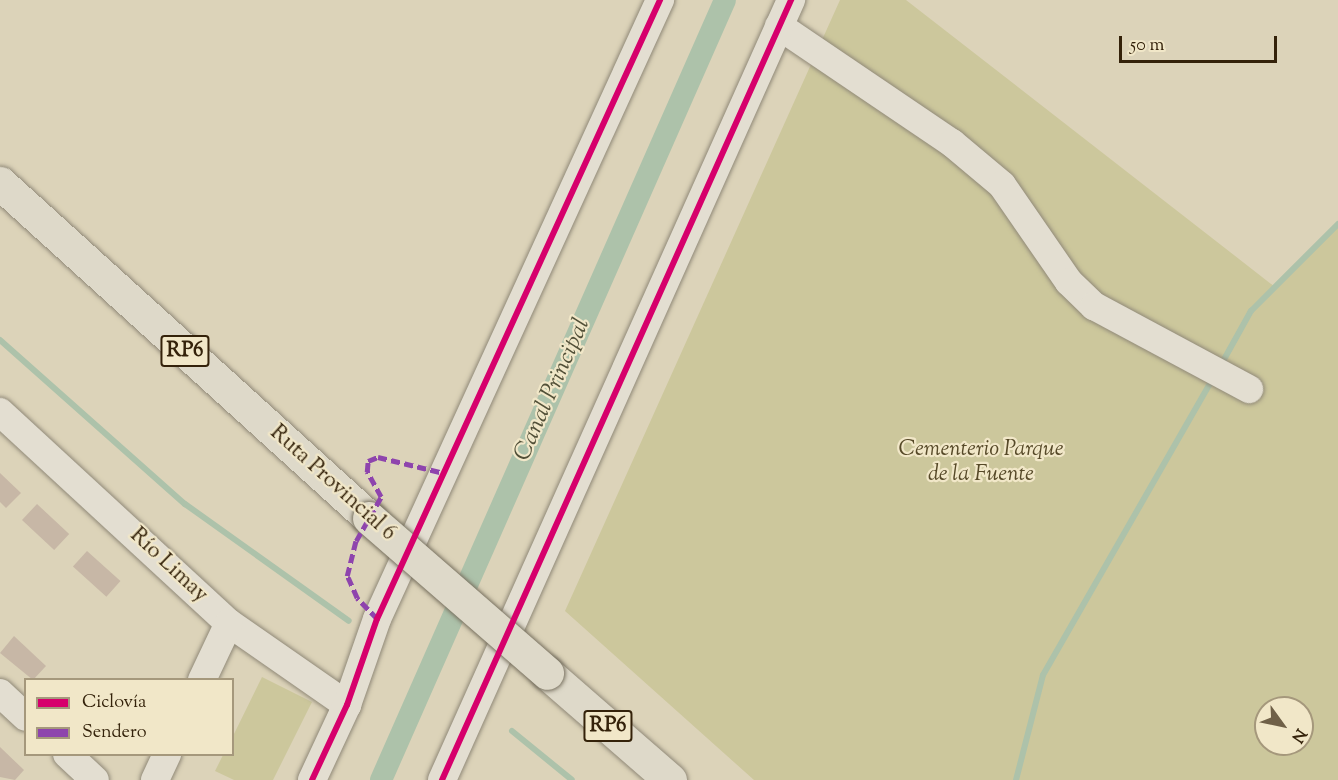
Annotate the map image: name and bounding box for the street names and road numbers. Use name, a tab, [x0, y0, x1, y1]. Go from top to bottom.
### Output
road number: RP6	[160, 333, 210, 369]
street label: Ruta Provincial 6	[264, 420, 400, 548]
street label: Río Limay	[123, 523, 213, 609]
road number: RP6	[582, 708, 634, 744]

